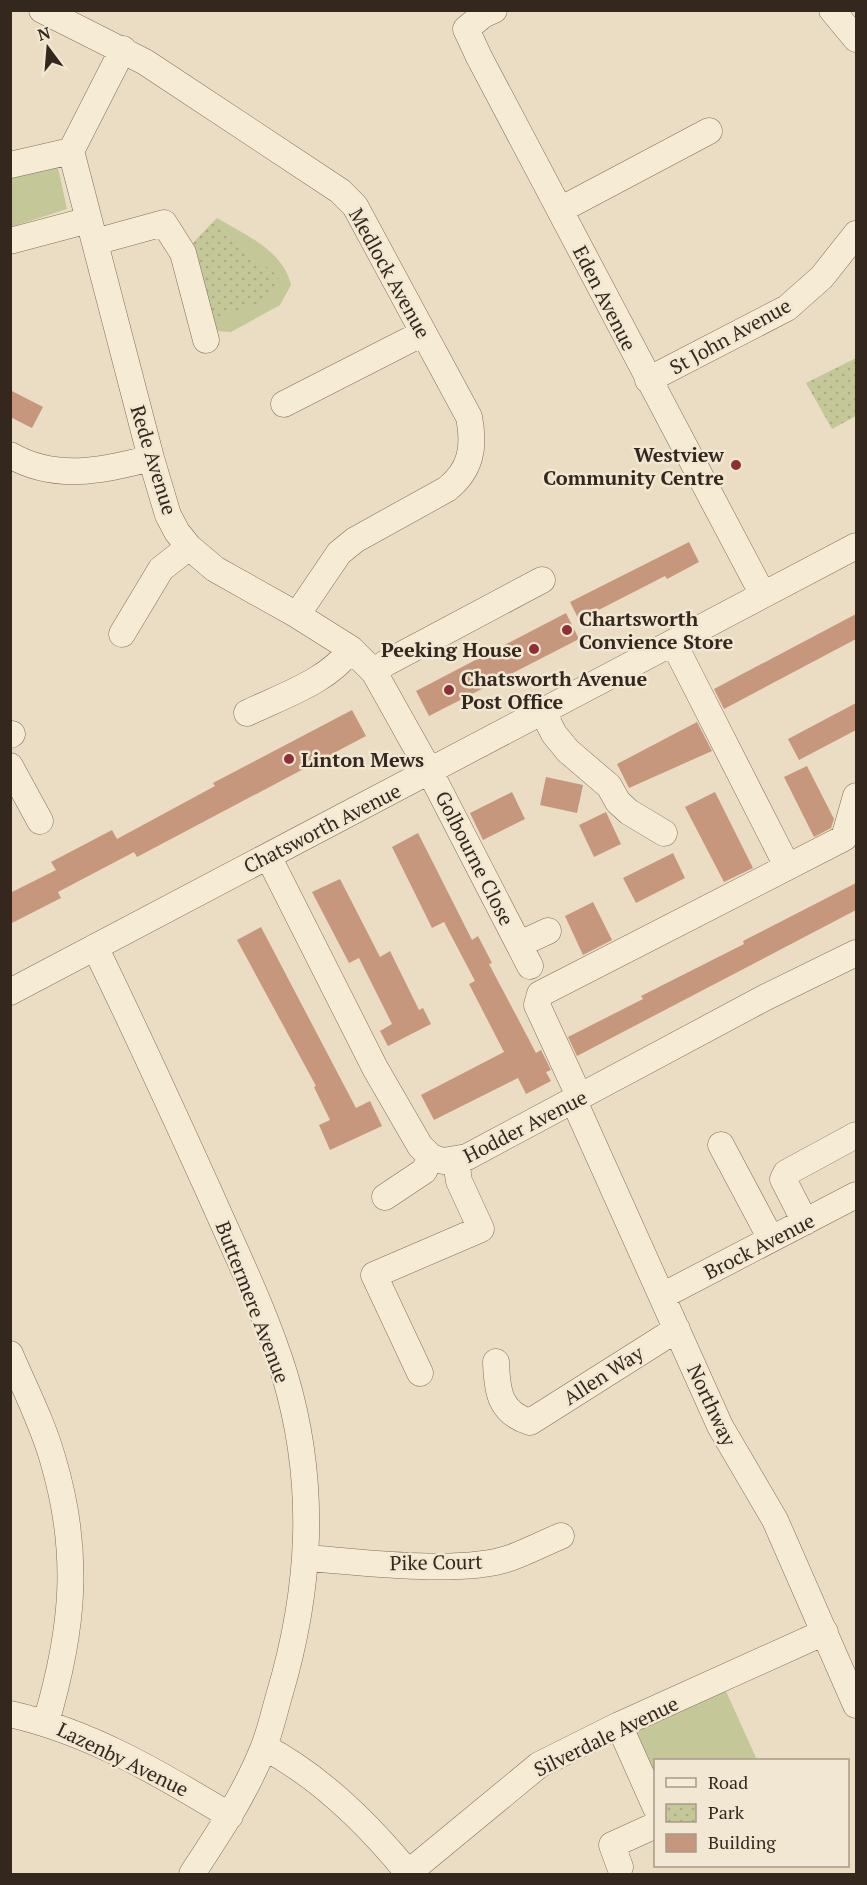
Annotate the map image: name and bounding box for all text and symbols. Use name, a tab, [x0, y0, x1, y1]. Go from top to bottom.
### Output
north arrow	[18, 18, 78, 78]
text: N	[35, 21, 53, 46]
street label: Medlock Avenue	[343, 203, 437, 343]
street label: Eden Avenue	[567, 241, 643, 355]
street label: St John Avenue	[665, 292, 795, 380]
street label: Rede Avenue	[124, 402, 184, 518]
place label: Westview Community Centre	[543, 441, 724, 491]
marker: Westview Community Centre	[729, 458, 743, 472]
place label: Chartsworth Convience Store	[579, 605, 734, 655]
marker: Chartsworth Convience Store	[560, 623, 574, 637]
place label: Peeking House	[381, 636, 522, 663]
marker: Peeking House	[527, 642, 541, 656]
place label: Chatsworth Avenue Post Office	[461, 665, 648, 715]
marker: Chatsworth Avenue Post Office	[442, 683, 456, 697]
place label: Linton Mews	[301, 746, 424, 773]
marker: Linton Mews	[282, 752, 296, 766]
street label: Chatsworth Avenue	[239, 777, 405, 879]
street label: Golbourne Close	[430, 786, 520, 930]
street label: Hodder Avenue	[458, 1083, 592, 1169]
street label: Brock Avenue	[699, 1207, 819, 1285]
street label: Buttermere Avenue	[210, 1217, 296, 1387]
street label: Allen Way	[558, 1339, 649, 1411]
street label: Northway	[681, 1360, 743, 1451]
street label: Pike Court	[389, 1548, 483, 1576]
street label: Silverdale Avenue	[529, 1689, 683, 1783]
street label: Lazenby Avenue	[53, 1715, 193, 1803]
legend	[654, 1759, 849, 1867]
text: Road	[708, 1770, 748, 1794]
text: Park	[708, 1800, 745, 1824]
text: Building	[708, 1830, 776, 1854]

